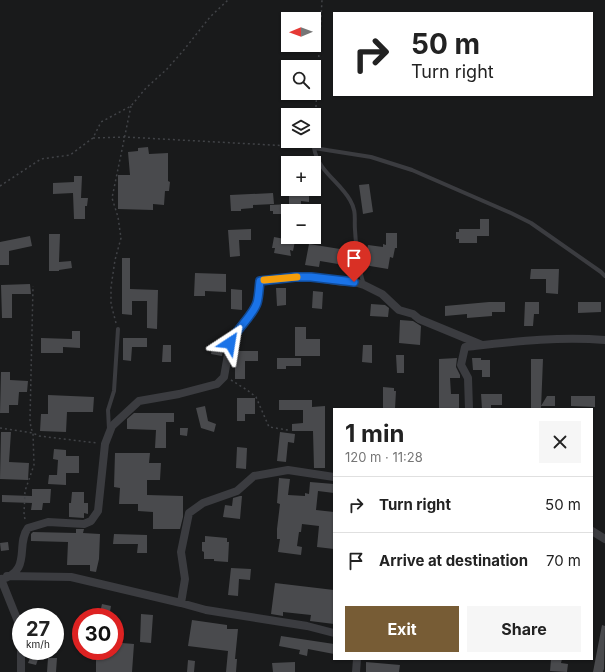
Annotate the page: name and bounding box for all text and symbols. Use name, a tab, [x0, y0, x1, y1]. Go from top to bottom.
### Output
north arrow	[281, 12, 321, 52]
map controls	[281, 12, 321, 244]
text: 50 m	[411, 27, 480, 61]
icon: right	[345, 28, 397, 80]
button: search	[281, 60, 321, 100]
text: Turn right	[411, 61, 494, 82]
button: layers	[281, 108, 321, 148]
button: +	[281, 156, 321, 196]
button: −	[281, 204, 321, 244]
pin	[337, 241, 371, 282]
icon: arrive	[343, 247, 365, 269]
position arrow	[209, 322, 251, 364]
text: 1 min	[345, 419, 404, 448]
button: close	[539, 421, 581, 463]
text: 120 m · 11:28	[345, 449, 423, 465]
icon: right	[345, 494, 367, 516]
text: Turn right	[379, 495, 451, 514]
text: 50 m	[545, 495, 581, 514]
icon: arrive	[345, 550, 367, 572]
text: Arrive at destination	[379, 551, 528, 570]
text: 70 m	[546, 551, 581, 570]
button: Exit	[345, 606, 459, 652]
button: Share	[467, 606, 581, 652]
speed limit sign: 30	[72, 608, 124, 660]
text: 27	[26, 617, 50, 641]
text: km/h	[26, 638, 50, 650]

